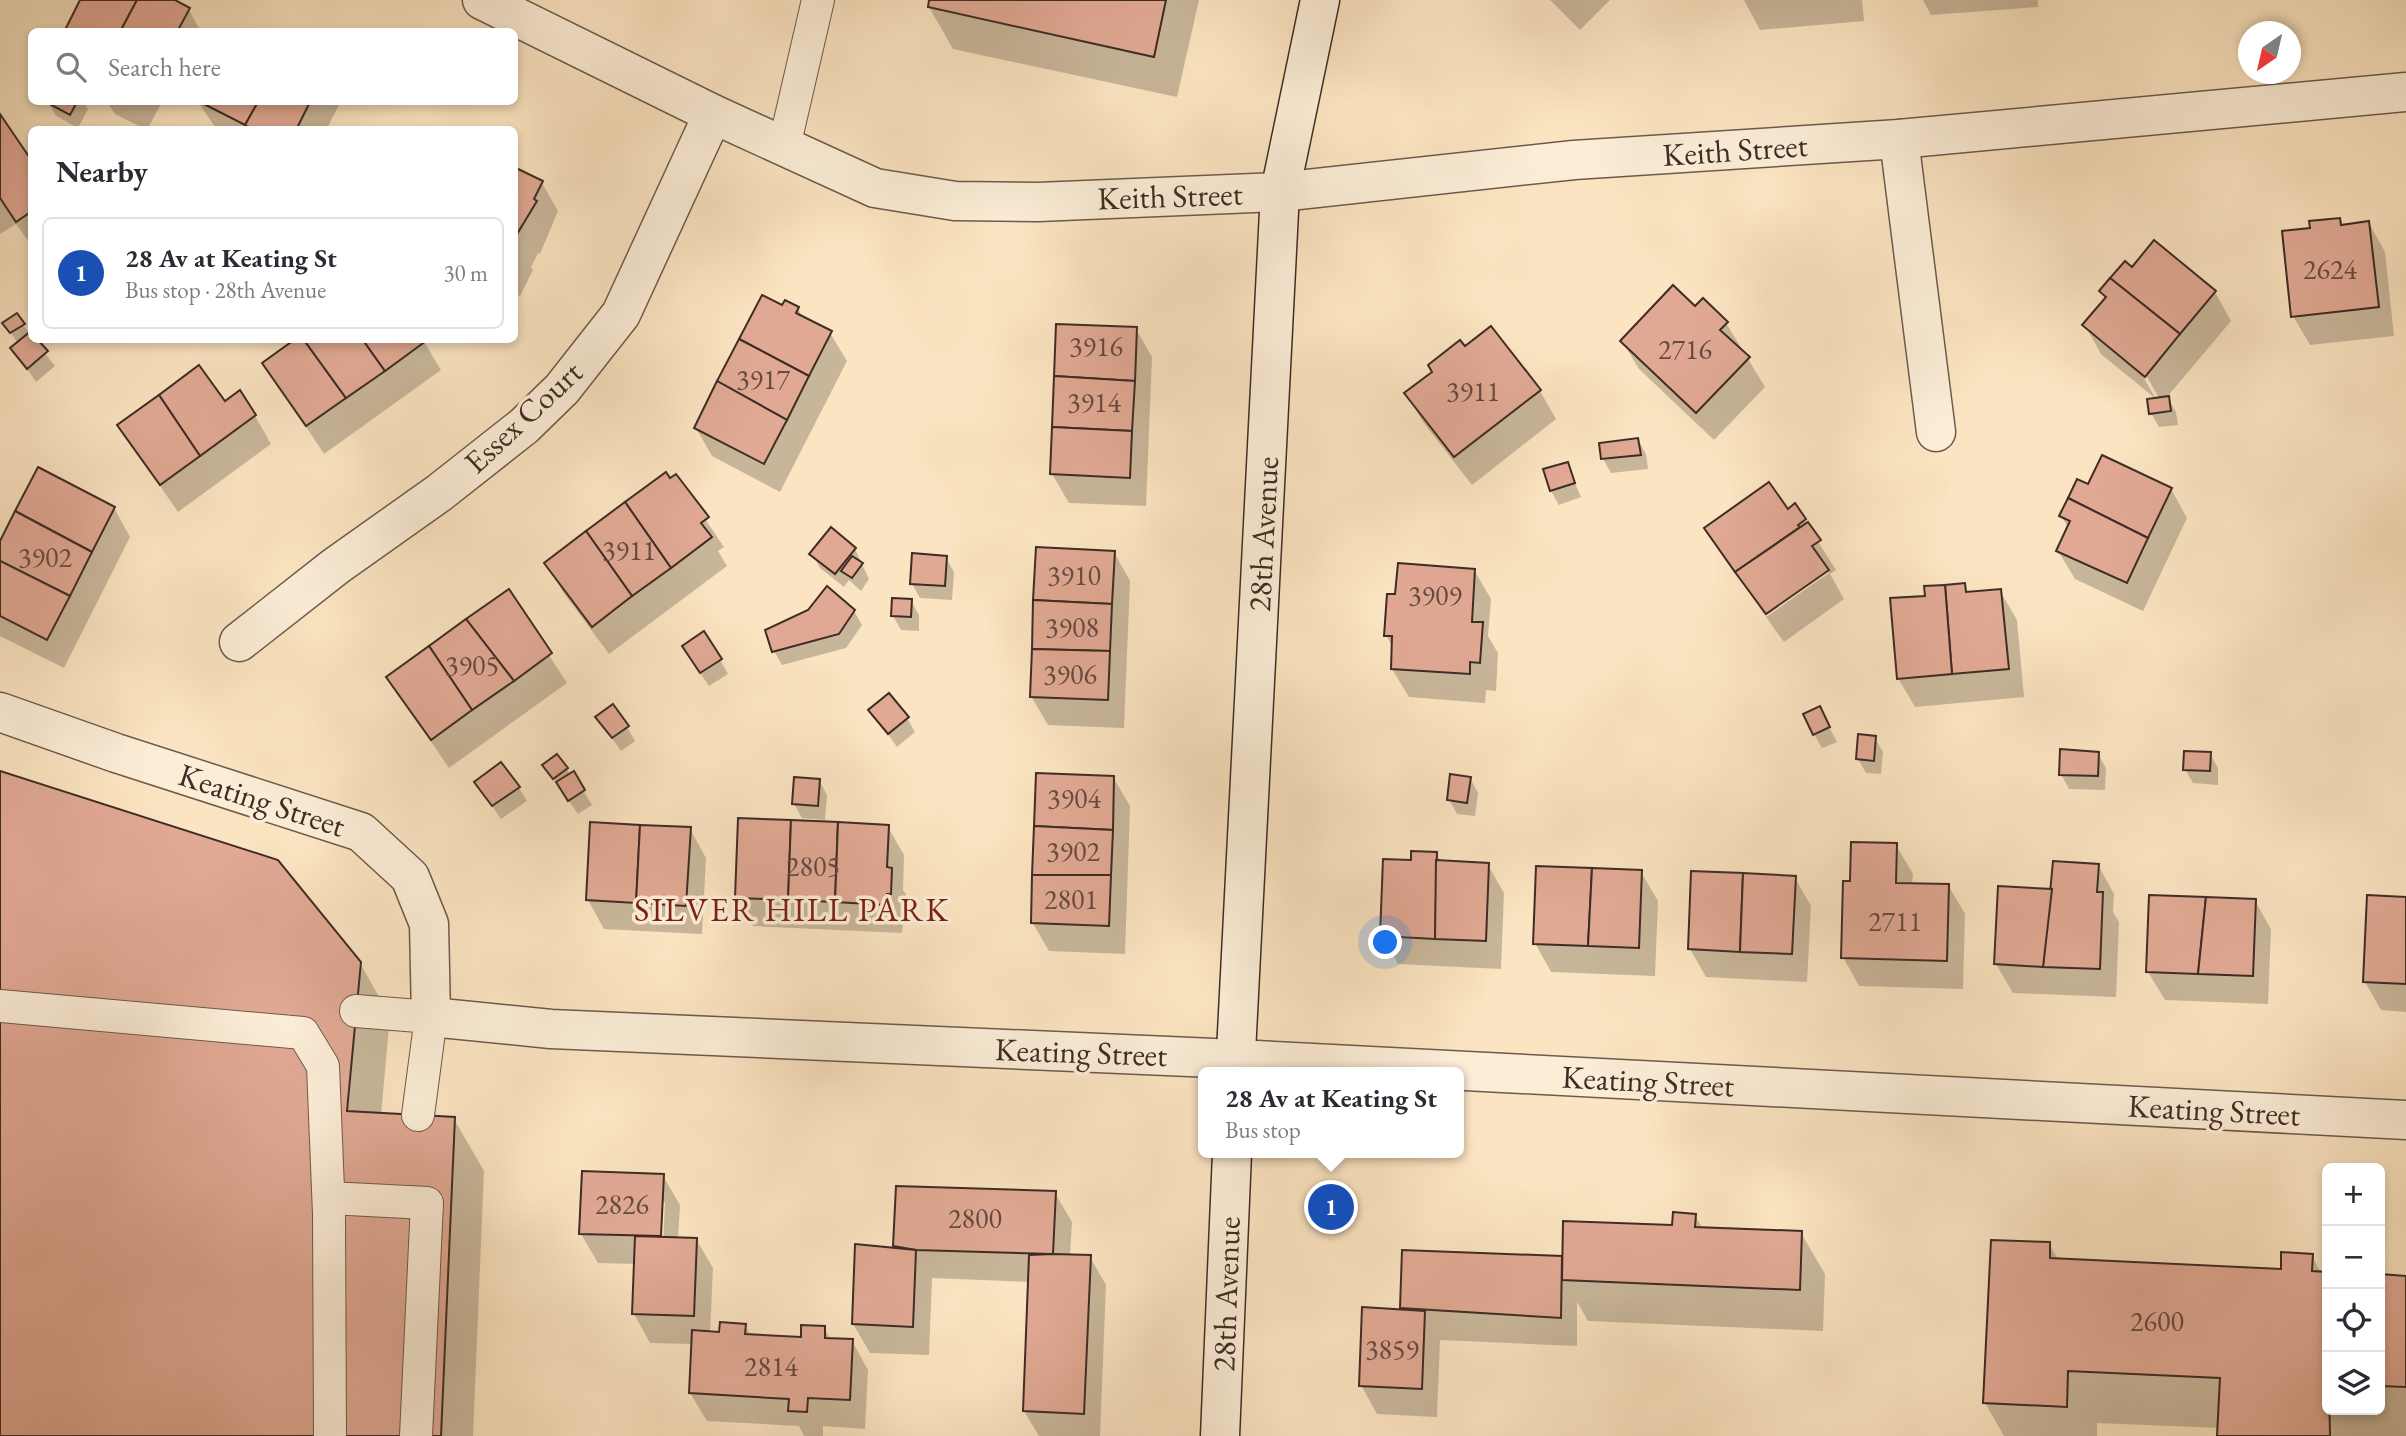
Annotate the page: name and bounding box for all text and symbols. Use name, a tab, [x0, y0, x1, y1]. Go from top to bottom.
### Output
north arrow	[2238, 21, 2301, 84]
search box	[28, 28, 518, 105]
icon: search	[52, 48, 90, 86]
text: Search here	[108, 50, 221, 84]
street label: Keith Street	[1661, 124, 1809, 176]
text: Nearby	[56, 152, 148, 191]
street label: Keith Street	[1097, 172, 1243, 220]
text: 28 Av at Keating St	[125, 241, 337, 275]
house number: 2624	[2303, 251, 2357, 287]
text: 1	[75, 258, 87, 288]
text: 30 m	[443, 258, 488, 288]
text: Bus stop · 28th Avenue	[125, 275, 326, 305]
house number: 3916	[1069, 328, 1123, 364]
house number: 2716	[1658, 331, 1712, 367]
street label: Essex Court	[455, 351, 591, 483]
house number: 3917	[736, 361, 790, 397]
house number: 3911	[1446, 373, 1500, 409]
house number: 3914	[1067, 384, 1121, 420]
street label: 28th Avenue	[1238, 455, 1288, 613]
house number: 3911	[602, 532, 656, 568]
house number: 3902	[18, 539, 72, 575]
house number: 3910	[1047, 557, 1101, 593]
house number: 3909	[1408, 577, 1462, 613]
house number: 3908	[1045, 609, 1099, 645]
house number: 3905	[445, 647, 499, 683]
house number: 3906	[1043, 656, 1097, 692]
street label: Keating Street	[174, 753, 350, 847]
house number: 3904	[1047, 780, 1101, 816]
house number: 3902	[1046, 833, 1100, 869]
house number: 2805	[786, 848, 840, 884]
house number: 2801	[1044, 881, 1098, 917]
district label: SILVER HILL PARK	[634, 888, 950, 931]
house number: 2711	[1868, 903, 1922, 939]
your location	[1368, 925, 1402, 959]
street label: Keating Street	[994, 1028, 1168, 1076]
street label: Keating Street	[1561, 1056, 1735, 1106]
popup	[1198, 1067, 1464, 1158]
text: 28 Av at Keating St	[1225, 1081, 1437, 1115]
street label: Keating Street	[2127, 1085, 2301, 1135]
text: Bus stop	[1225, 1115, 1301, 1145]
map controls	[2322, 1163, 2385, 1415]
button: +	[2322, 1163, 2385, 1226]
pin: 1	[1308, 1181, 1354, 1233]
house number: 2826	[595, 1186, 649, 1222]
house number: 2800	[948, 1200, 1002, 1236]
street label: 28th Avenue	[1202, 1216, 1250, 1372]
button: −	[2322, 1226, 2385, 1289]
button: locate	[2322, 1289, 2385, 1352]
house number: 2600	[2130, 1303, 2184, 1339]
house number: 3859	[1365, 1331, 1419, 1367]
house number: 2814	[744, 1348, 798, 1384]
button: layers	[2322, 1352, 2385, 1415]

